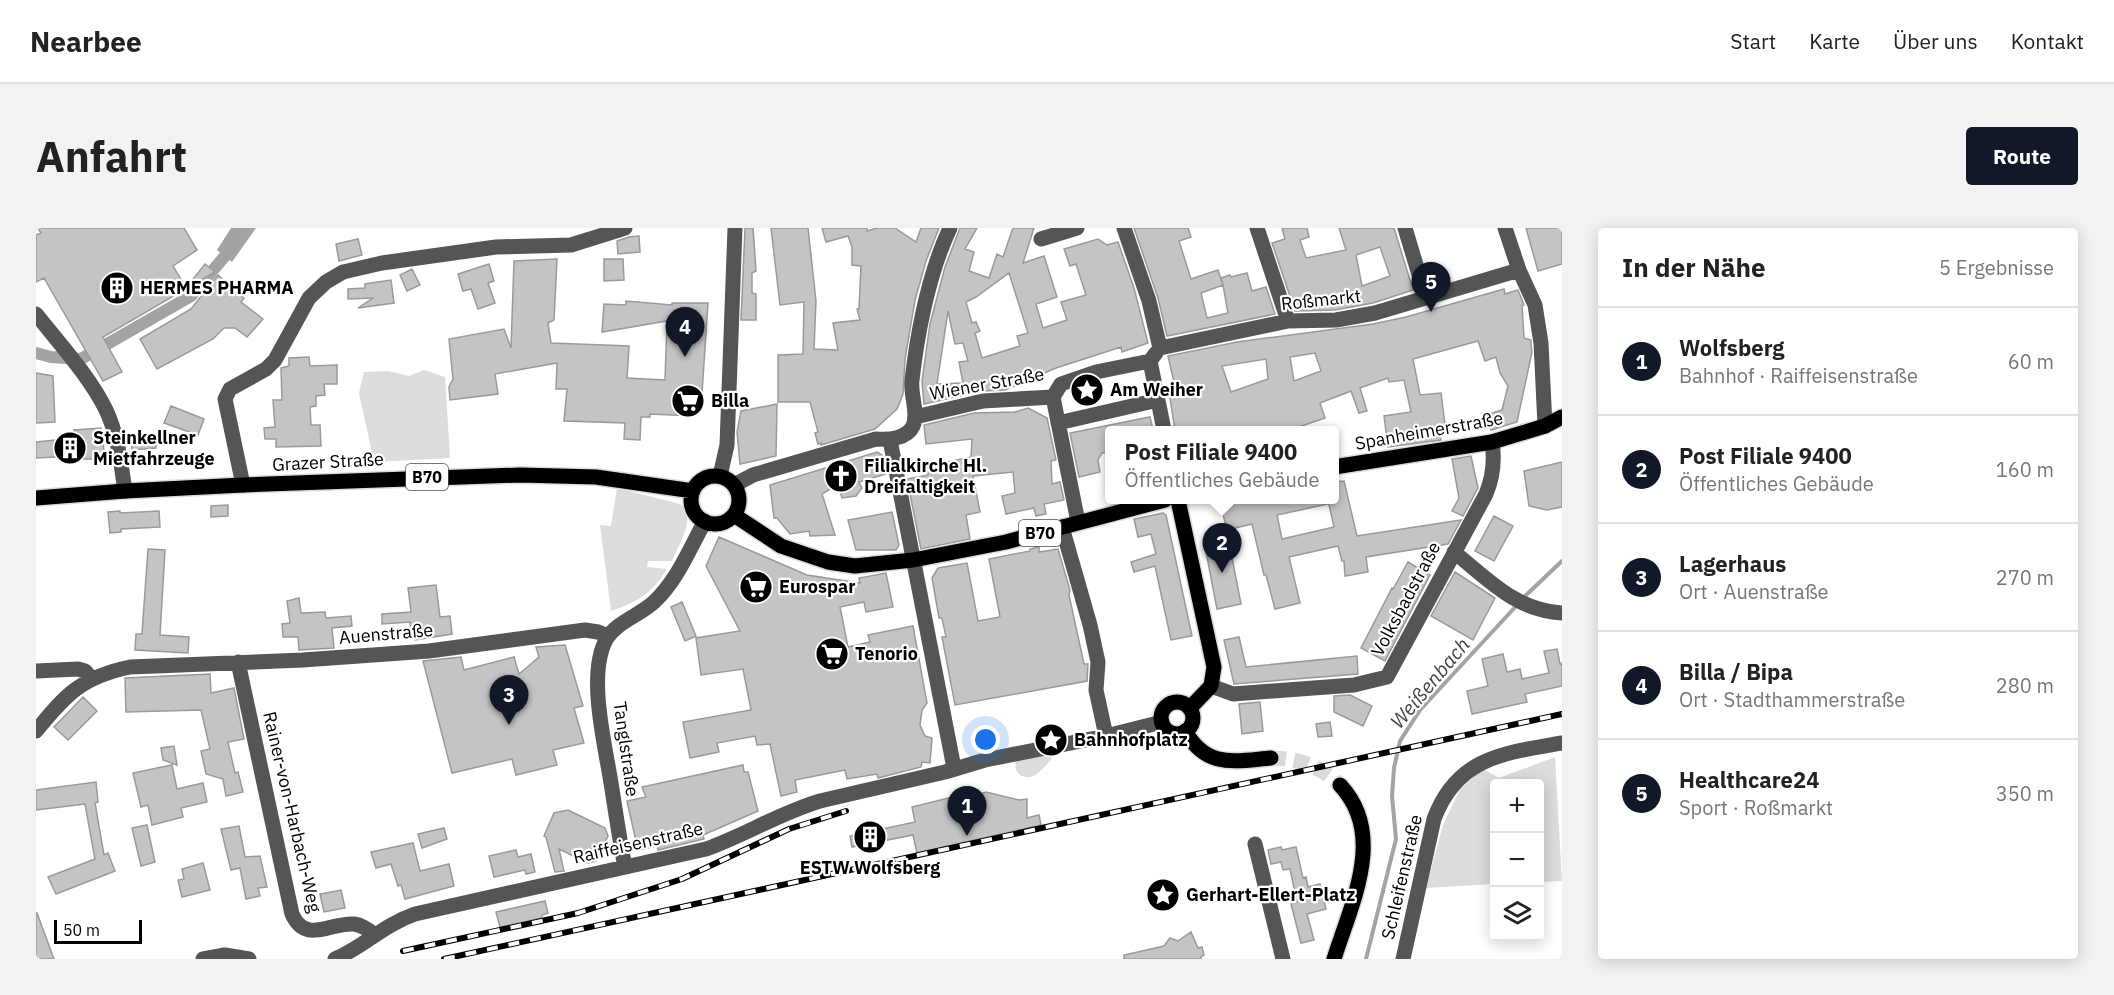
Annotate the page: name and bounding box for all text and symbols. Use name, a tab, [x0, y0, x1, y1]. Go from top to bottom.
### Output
text: Nearbee	[30, 23, 142, 60]
text: Start	[1730, 27, 1776, 55]
text: Karte	[1809, 27, 1860, 55]
text: Über uns	[1893, 27, 1978, 55]
text: Kontakt	[2011, 27, 2084, 55]
button: Route	[1966, 127, 2078, 185]
text: Anfahrt	[36, 129, 187, 184]
text: In der Nähe	[1622, 250, 1766, 284]
text: 5 Ergebnisse	[1939, 254, 2054, 281]
pin: 5	[1412, 262, 1450, 312]
building icon: HERMES PHARMA	[99, 270, 135, 306]
place label: HERMES PHARMA	[140, 276, 294, 299]
street label: Roßmarkt	[1280, 284, 1362, 315]
pin: 4	[666, 308, 704, 357]
text: Wolfsberg	[1679, 333, 1784, 362]
text: 1	[1636, 348, 1648, 375]
text: 60 m	[2008, 348, 2054, 375]
street label: Wiener Straße	[928, 362, 1046, 405]
text: Bahnhof · Raiffeisenstraße	[1679, 362, 1918, 389]
place icon: Am Weiher	[1069, 372, 1105, 408]
place label: Am Weiher	[1110, 378, 1203, 401]
supermarket icon: Billa	[670, 383, 706, 419]
place label: Billa	[711, 389, 749, 412]
street label: Spanheimerstraße	[1353, 406, 1505, 455]
place label: Steinkellner Mietfahrzeuge	[93, 426, 215, 470]
popup	[1105, 426, 1339, 504]
building icon: Steinkellner Mietfahrzeuge	[52, 430, 88, 466]
text: Post Filiale 9400	[1125, 437, 1297, 466]
text: Post Filiale 9400	[1679, 441, 1852, 470]
street label: Grazer Straße	[272, 447, 385, 476]
place label: Filialkirche Hl. Dreifaltigkeit	[864, 454, 987, 498]
text: 2	[1636, 456, 1648, 483]
text: 160 m	[1996, 456, 2054, 483]
church icon: Filialkirche Hl. Dreifaltigkeit	[823, 458, 859, 494]
road number: B70	[406, 464, 448, 490]
text: Öffentliches Gebäude	[1125, 466, 1319, 493]
text: Öffentliches Gebäude	[1679, 470, 1874, 497]
road number: B70	[1019, 520, 1061, 546]
pin: 2	[1202, 524, 1242, 573]
street label: Volksbadstraße	[1366, 537, 1445, 660]
text: Lagerhaus	[1679, 549, 1786, 578]
text: 3	[1636, 564, 1648, 591]
text: 270 m	[1996, 564, 2054, 591]
supermarket icon: Eurospar	[738, 569, 774, 605]
place label: Eurospar	[779, 575, 856, 598]
text: Ort · Auenstraße	[1679, 578, 1828, 605]
street label: Auenstraße	[338, 618, 434, 649]
water label: Weißenbach	[1384, 632, 1476, 734]
supermarket icon: Tenorio	[814, 636, 850, 672]
place label: Tenorio	[855, 642, 918, 665]
text: Billa / Bipa	[1679, 657, 1793, 686]
text: 4	[1636, 672, 1648, 699]
text: 280 m	[1996, 672, 2054, 699]
pin: 3	[490, 676, 528, 725]
text: Ort · Stadthammerstraße	[1679, 686, 1905, 713]
street label: Tanglstraße	[608, 700, 645, 798]
street label: Rainer-von-Harbach-Weg	[258, 709, 327, 915]
place icon: Bahnhofplatz	[1033, 722, 1069, 758]
your location	[971, 725, 1000, 754]
place label: Bahnhofplatz	[1074, 728, 1188, 751]
text: Healthcare24	[1679, 765, 1819, 794]
map controls	[1490, 779, 1544, 941]
button: +	[1490, 779, 1544, 833]
text: 5	[1636, 780, 1648, 807]
text: 350 m	[1996, 780, 2054, 807]
pin: 1	[948, 786, 986, 836]
text: Sport · Roßmarkt	[1679, 794, 1833, 821]
street label: Schleifenstraße	[1376, 812, 1427, 942]
street label: Raiffeisenstraße	[571, 816, 705, 869]
building icon: ESTW Wolfsberg	[852, 819, 888, 855]
button: −	[1490, 833, 1544, 887]
place label: ESTW Wolfsberg	[800, 856, 940, 879]
place icon: Gerhart-Ellert-Platz	[1145, 877, 1181, 913]
place label: Gerhart-Ellert-Platz	[1186, 883, 1355, 906]
button: layers	[1490, 887, 1544, 941]
scale bar	[54, 917, 142, 944]
text: 50 m	[63, 920, 100, 940]

